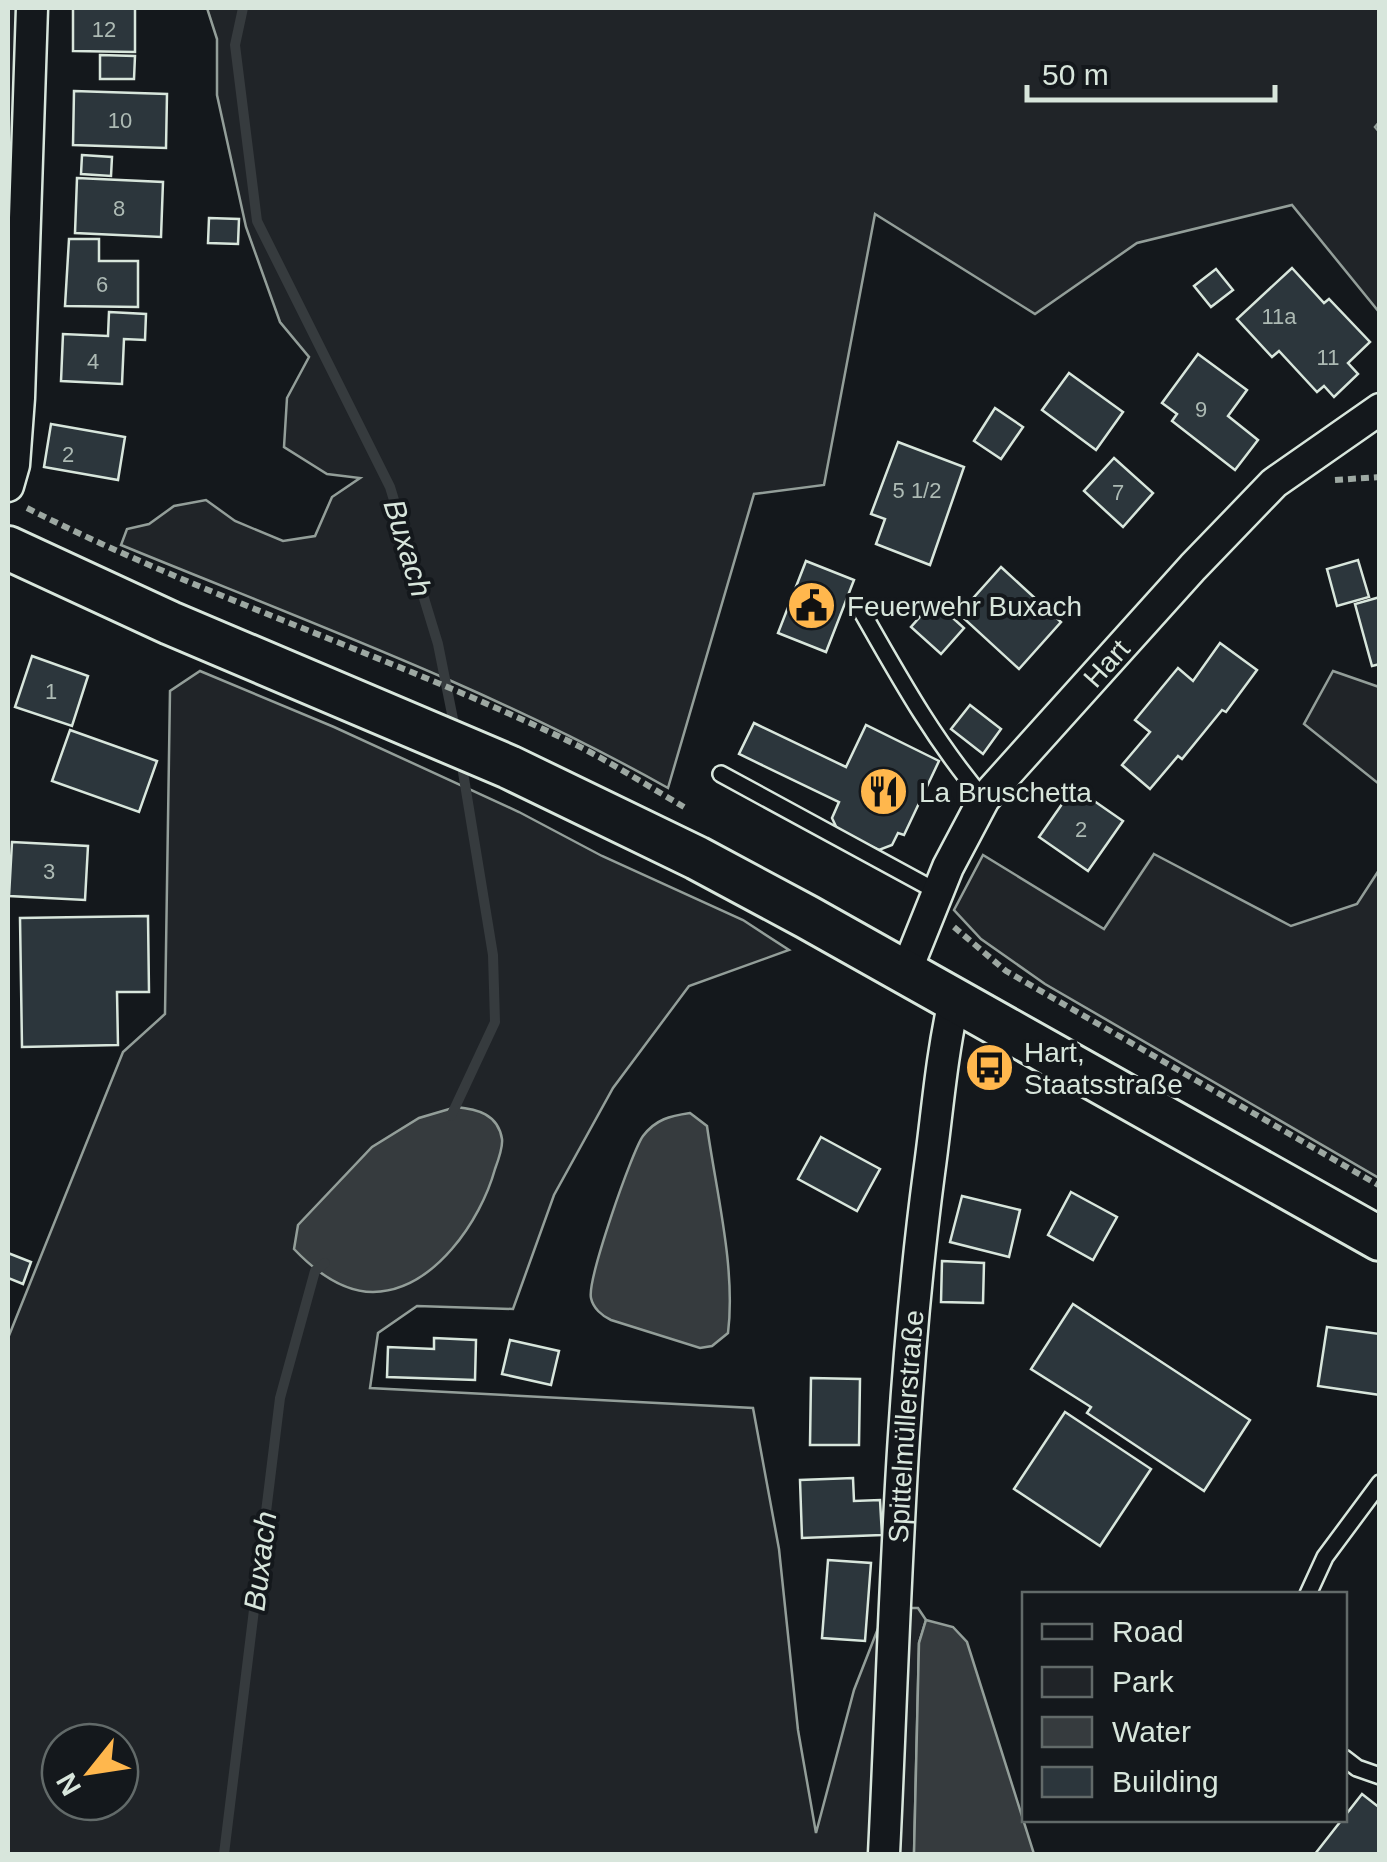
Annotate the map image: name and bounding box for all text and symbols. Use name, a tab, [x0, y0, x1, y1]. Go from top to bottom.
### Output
house number: 12	[92, 17, 116, 42]
scale bar	[1027, 40, 1274, 102]
text: 50 m	[1042, 58, 1109, 91]
house number: 10	[108, 108, 132, 133]
house number: 8	[113, 196, 125, 221]
house number: 6	[96, 272, 108, 297]
house number: 11a	[1261, 304, 1297, 329]
house number: 11	[1317, 345, 1339, 370]
house number: 4	[87, 349, 99, 374]
house number: 9	[1195, 397, 1207, 422]
house number: 2	[62, 442, 74, 467]
house number: 5 1/2	[893, 478, 941, 503]
house number: 7	[1112, 480, 1124, 505]
water label: Buxach	[378, 495, 438, 601]
public building icon: Feuerwehr Buxach	[786, 580, 838, 632]
place label: Feuerwehr Buxach	[847, 591, 1082, 622]
street label: Hart	[1077, 633, 1136, 693]
house number: 1	[45, 679, 57, 704]
restaurant icon: La Bruschetta	[858, 766, 910, 818]
place label: La Bruschetta	[919, 777, 1092, 808]
house number: 2	[1075, 817, 1087, 842]
house number: 3	[43, 859, 55, 884]
place label: Hart, Staatsstraße	[1024, 1037, 1183, 1100]
bus stop icon: Hart, Staatsstraße	[963, 1042, 1015, 1094]
street label: Spittelmüllerstraße	[882, 1309, 929, 1544]
water label: Buxach	[238, 1509, 282, 1613]
legend	[1022, 1592, 1347, 1822]
text: Road	[1112, 1615, 1184, 1648]
text: Park	[1112, 1665, 1175, 1698]
text: Water	[1112, 1715, 1191, 1748]
north arrow	[40, 1722, 140, 1822]
text: Building	[1112, 1765, 1219, 1798]
text: N	[50, 1768, 87, 1801]

